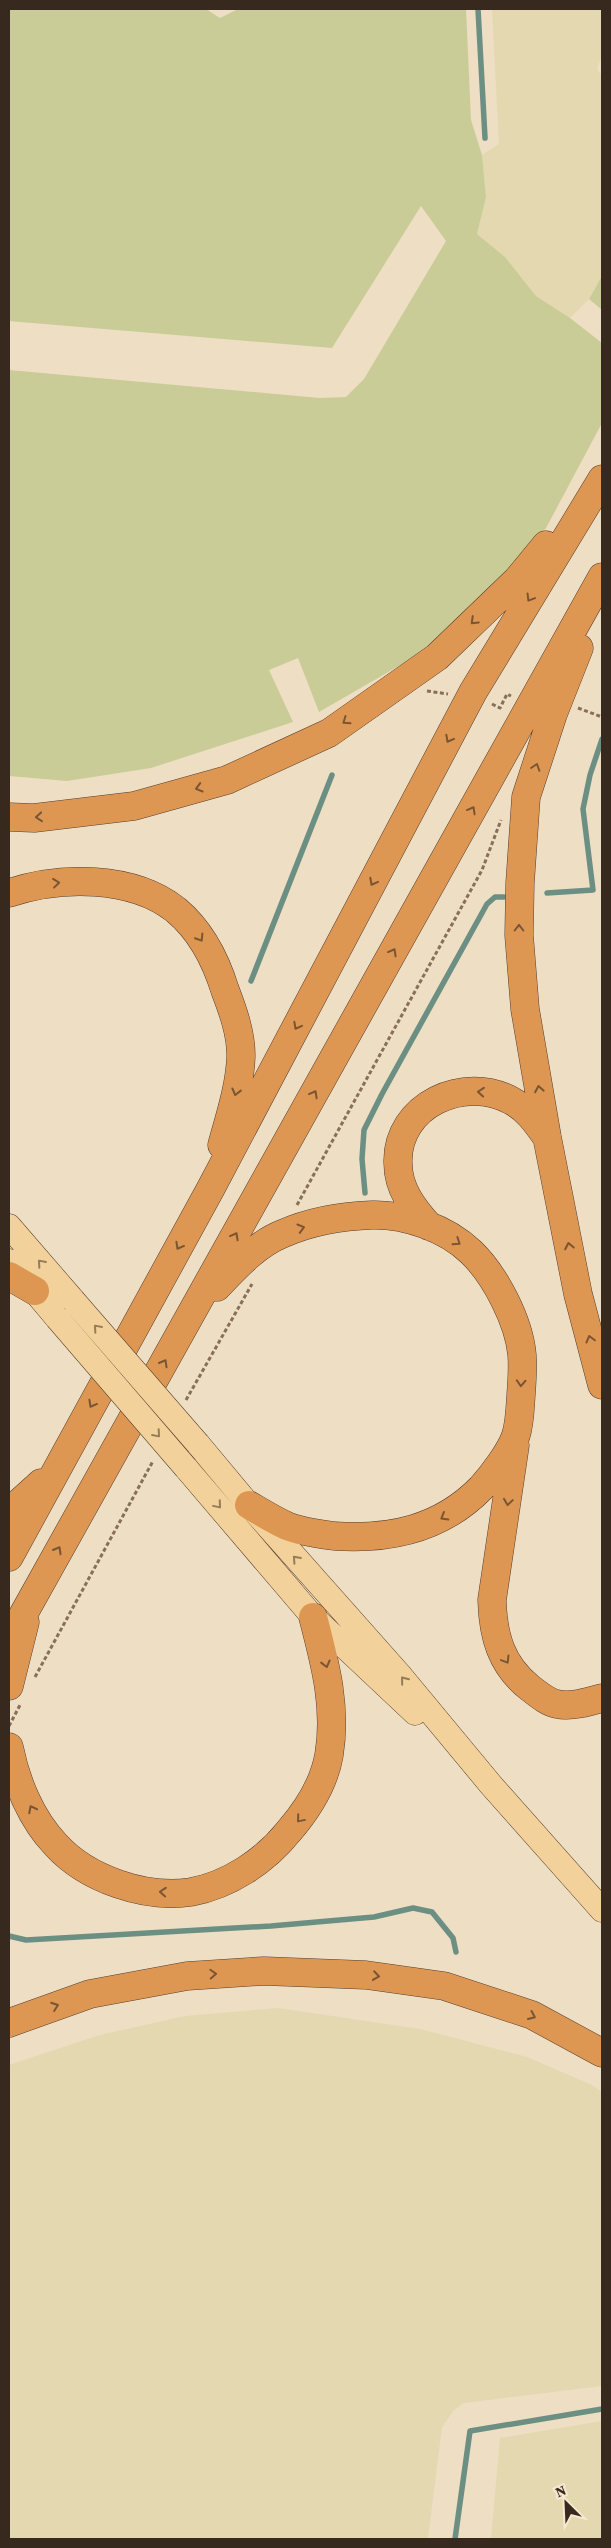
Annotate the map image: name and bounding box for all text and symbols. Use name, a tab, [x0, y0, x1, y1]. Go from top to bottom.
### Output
one-way arrow	[527, 593, 537, 602]
one-way arrow	[471, 615, 480, 624]
one-way arrow	[342, 715, 352, 724]
one-way arrow	[445, 733, 455, 742]
one-way arrow	[530, 763, 540, 772]
one-way arrow	[195, 782, 203, 792]
one-way arrow	[466, 806, 476, 815]
one-way arrow	[35, 811, 43, 822]
one-way arrow	[369, 877, 379, 886]
one-way arrow	[53, 878, 61, 889]
one-way arrow	[514, 923, 524, 931]
one-way arrow	[194, 932, 203, 942]
one-way arrow	[387, 948, 397, 957]
one-way arrow	[293, 1021, 303, 1030]
one-way arrow	[534, 1084, 544, 1093]
one-way arrow	[476, 1086, 484, 1097]
one-way arrow	[231, 1087, 242, 1096]
one-way arrow	[308, 1090, 318, 1099]
one-way arrow	[297, 1223, 305, 1233]
one-way arrow	[229, 1232, 239, 1241]
one-way arrow	[451, 1236, 461, 1245]
one-way arrow	[176, 1241, 186, 1250]
one-way arrow	[564, 1241, 575, 1250]
one-way arrow	[38, 1260, 47, 1269]
one-way arrow	[94, 1325, 103, 1334]
one-way arrow	[586, 1336, 596, 1344]
one-way arrow	[158, 1360, 168, 1369]
one-way arrow	[516, 1380, 527, 1388]
one-way arrow	[89, 1398, 99, 1407]
one-way arrow	[152, 1428, 160, 1437]
one-way arrow	[503, 1497, 513, 1506]
one-way arrow	[212, 1499, 221, 1508]
one-way arrow	[441, 1510, 450, 1520]
one-way arrow	[52, 1547, 62, 1556]
one-way arrow	[293, 1555, 302, 1564]
one-way arrow	[499, 1655, 509, 1664]
one-way arrow	[320, 1659, 330, 1667]
one-way arrow	[402, 1677, 410, 1686]
one-way arrow	[28, 1806, 38, 1815]
one-way arrow	[296, 1813, 305, 1822]
one-way arrow	[158, 1886, 166, 1897]
one-way arrow	[210, 1969, 218, 1980]
one-way arrow	[371, 1971, 380, 1981]
one-way arrow	[50, 2002, 58, 2012]
one-way arrow	[527, 2010, 536, 2021]
north arrow	[541, 2478, 591, 2528]
text: N	[552, 2480, 569, 2502]

